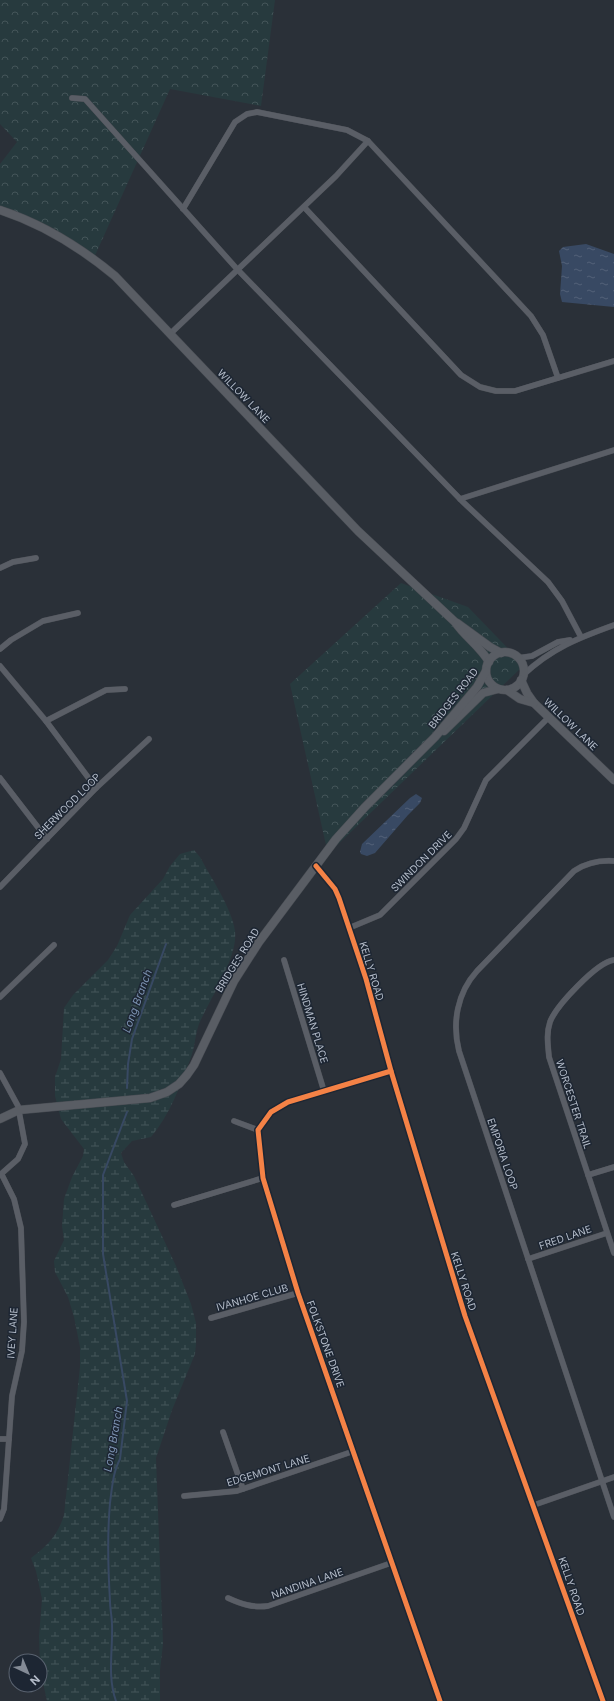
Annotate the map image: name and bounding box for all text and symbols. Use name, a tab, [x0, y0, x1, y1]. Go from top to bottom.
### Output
street label: WILLOW LANE	[215, 367, 273, 425]
street label: BRIDGES ROAD	[426, 665, 480, 731]
street label: WILLOW LANE	[542, 695, 600, 753]
street label: SHERWOOD LOOP	[31, 770, 103, 842]
street label: SWINDON DRIVE	[388, 828, 454, 894]
street label: BRIDGES ROAD	[212, 926, 262, 994]
street label: KELLY ROAD	[357, 940, 387, 1002]
water label: Long Branch	[119, 967, 155, 1035]
street label: HINDMAN PLACE	[295, 982, 331, 1064]
street label: WORCESTER TRAIL	[554, 1058, 594, 1151]
street label: EMPORIA LOOP	[485, 1117, 521, 1191]
street label: FRED LANE	[537, 1222, 593, 1252]
street label: KELLY ROAD	[449, 1250, 479, 1312]
street label: IVANHOE CLUB	[215, 1281, 289, 1313]
street label: FOLKSTONE DRIVE	[305, 1299, 347, 1389]
street label: IVEY LANE	[4, 1307, 20, 1359]
water label: Long Branch	[100, 1405, 126, 1473]
street label: EDGEMONT LANE	[225, 1452, 311, 1488]
street label: KELLY ROAD	[556, 1555, 588, 1617]
street label: NANDINA LANE	[269, 1565, 345, 1601]
north arrow	[8, 1653, 48, 1693]
text: N	[27, 1672, 43, 1688]

